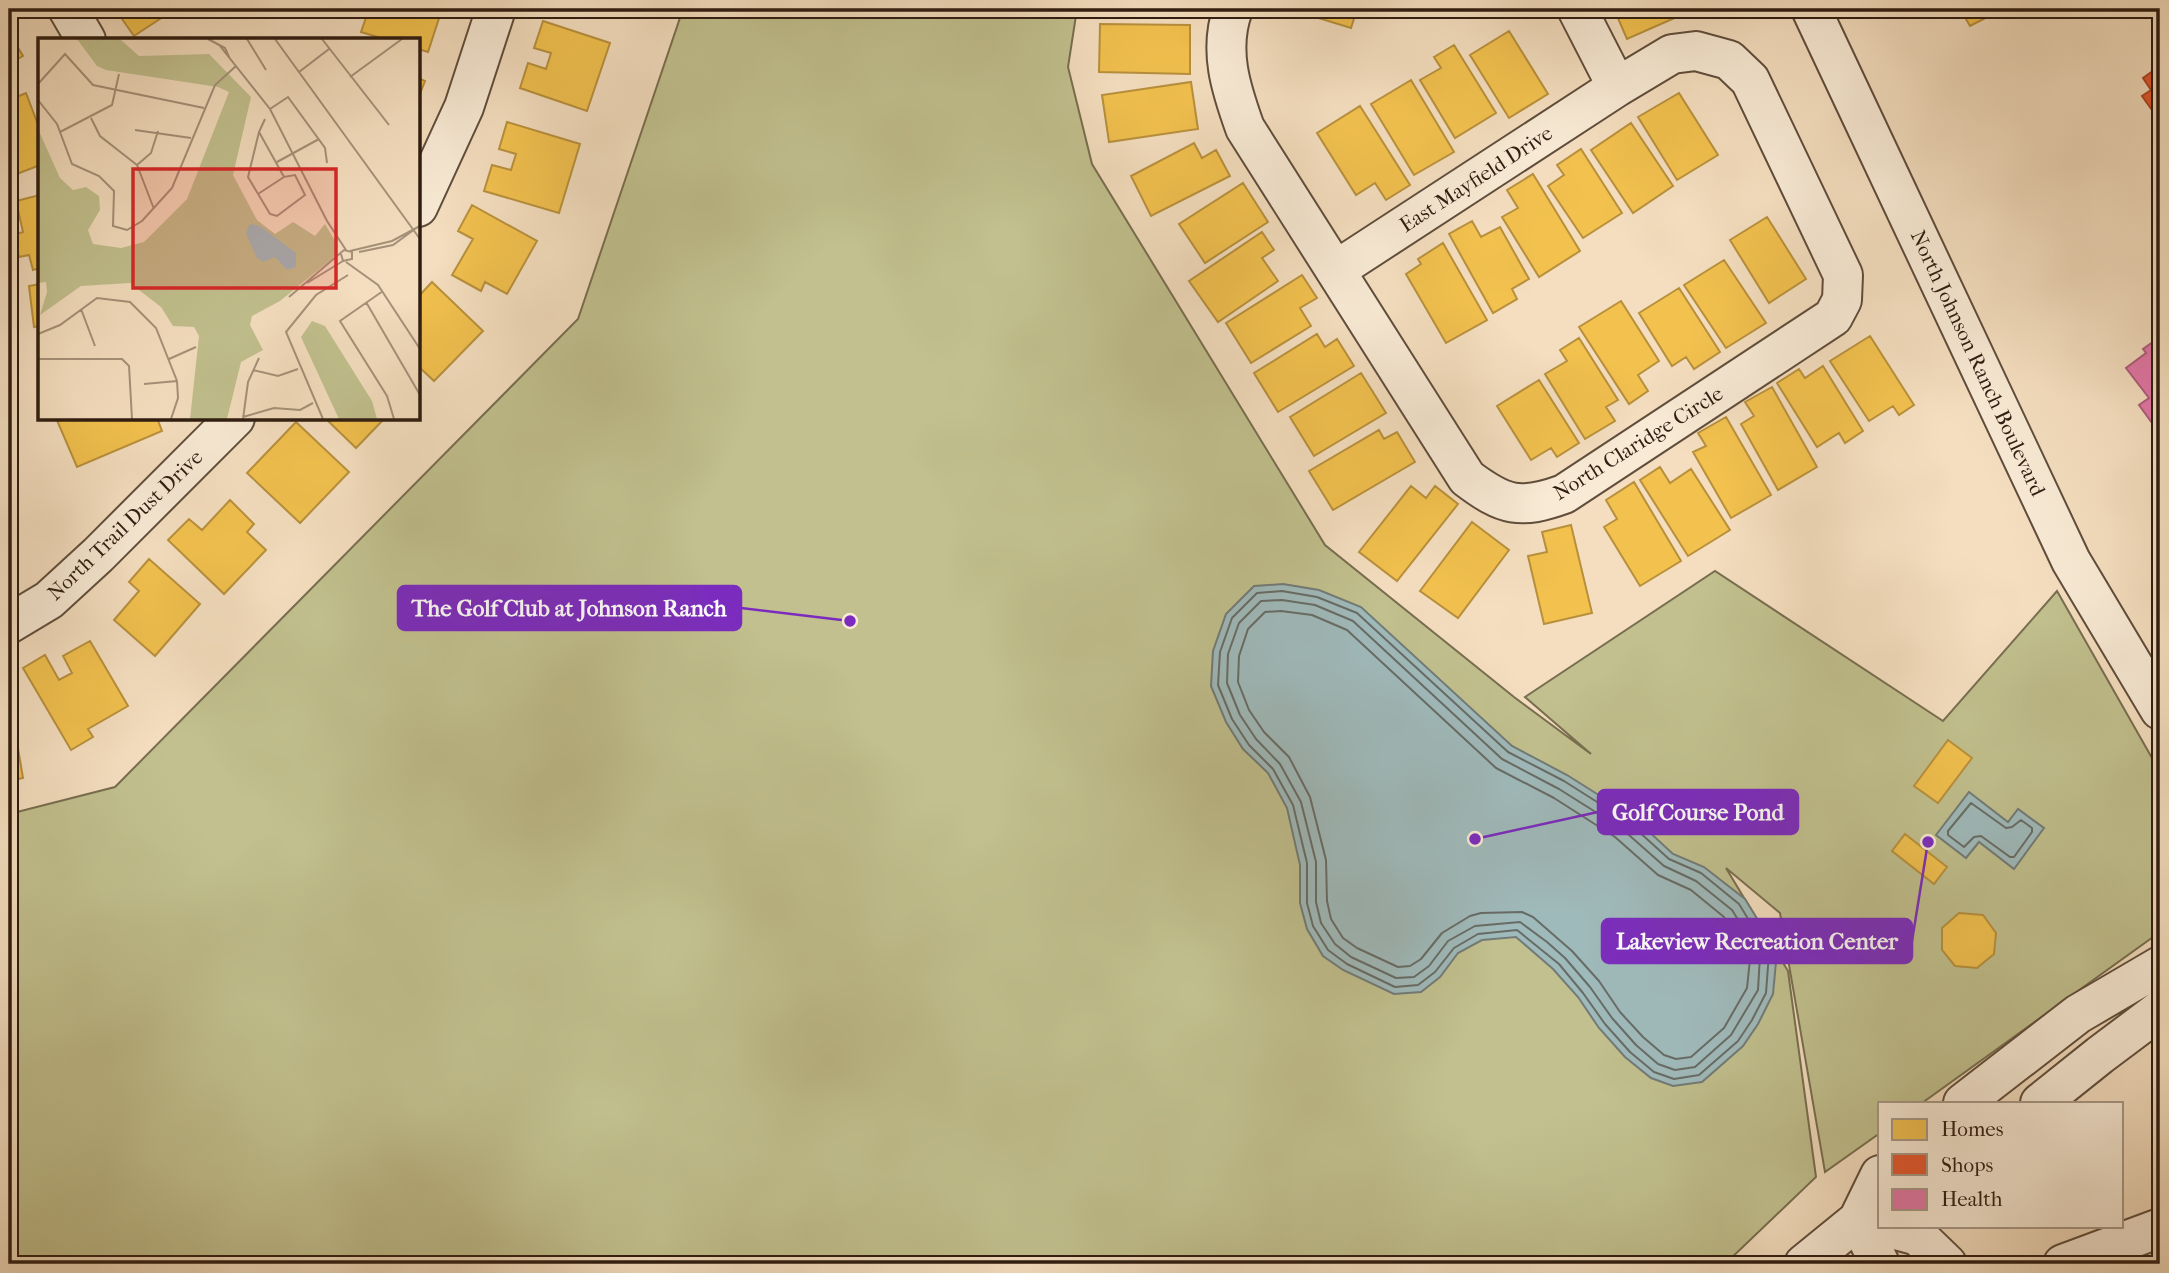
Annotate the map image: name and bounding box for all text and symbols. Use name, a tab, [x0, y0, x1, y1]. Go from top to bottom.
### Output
inset map	[38, 38, 420, 420]
street label: East Mayfield Drive	[1395, 121, 1557, 237]
street label: North Johnson Ranch Boulevard	[1906, 226, 2051, 500]
street label: North Claridge Circle	[1549, 381, 1727, 505]
street label: North Trail Dust Drive	[43, 445, 207, 605]
callout: The Golf Club at Johnson Ranch	[398, 586, 741, 630]
text: The Golf Club at Johnson Ranch	[410, 595, 728, 622]
callout: Golf Course Pond	[1598, 790, 1798, 834]
text: Golf Course Pond	[1612, 799, 1785, 826]
callout: Lakeview Recreation Center	[1602, 919, 1912, 963]
text: Lakeview Recreation Center	[1616, 928, 1899, 955]
legend	[1878, 1102, 2124, 1228]
text: Homes	[1941, 1117, 2004, 1141]
text: Shops	[1941, 1153, 1994, 1177]
text: Health	[1941, 1187, 2003, 1211]

